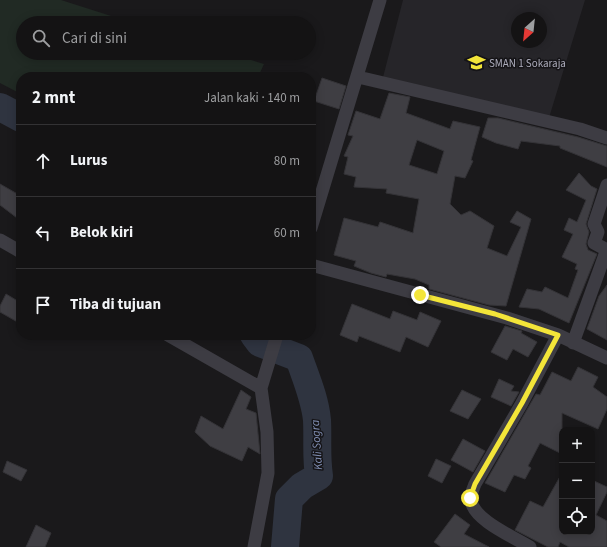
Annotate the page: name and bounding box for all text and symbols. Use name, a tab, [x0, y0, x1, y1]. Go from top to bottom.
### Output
north arrow	[511, 12, 547, 48]
search box	[16, 16, 316, 60]
icon: search	[30, 27, 52, 49]
text: Cari di sini	[62, 28, 127, 49]
school or university icon: SMAN 1 Sokaraja	[466, 53, 486, 73]
place label: SMAN 1 Sokaraja	[489, 56, 566, 71]
text: 2 mnt	[32, 86, 75, 110]
text: Jalan kaki · 140 m	[204, 89, 300, 107]
icon: ahead	[32, 150, 54, 172]
text: Lurus	[70, 150, 107, 171]
text: 80 m	[274, 152, 300, 170]
icon: left	[32, 222, 54, 244]
text: Belok kiri	[70, 222, 133, 243]
text: 60 m	[274, 224, 300, 242]
route end	[411, 286, 429, 304]
icon: arrive	[32, 294, 54, 316]
text: Tiba di tujuan	[70, 294, 161, 315]
water label: Kali Sogra	[307, 419, 327, 471]
map controls	[559, 427, 595, 535]
button: +	[559, 427, 595, 463]
button: −	[559, 463, 595, 499]
route start	[461, 489, 479, 507]
button: locate	[559, 499, 595, 535]

